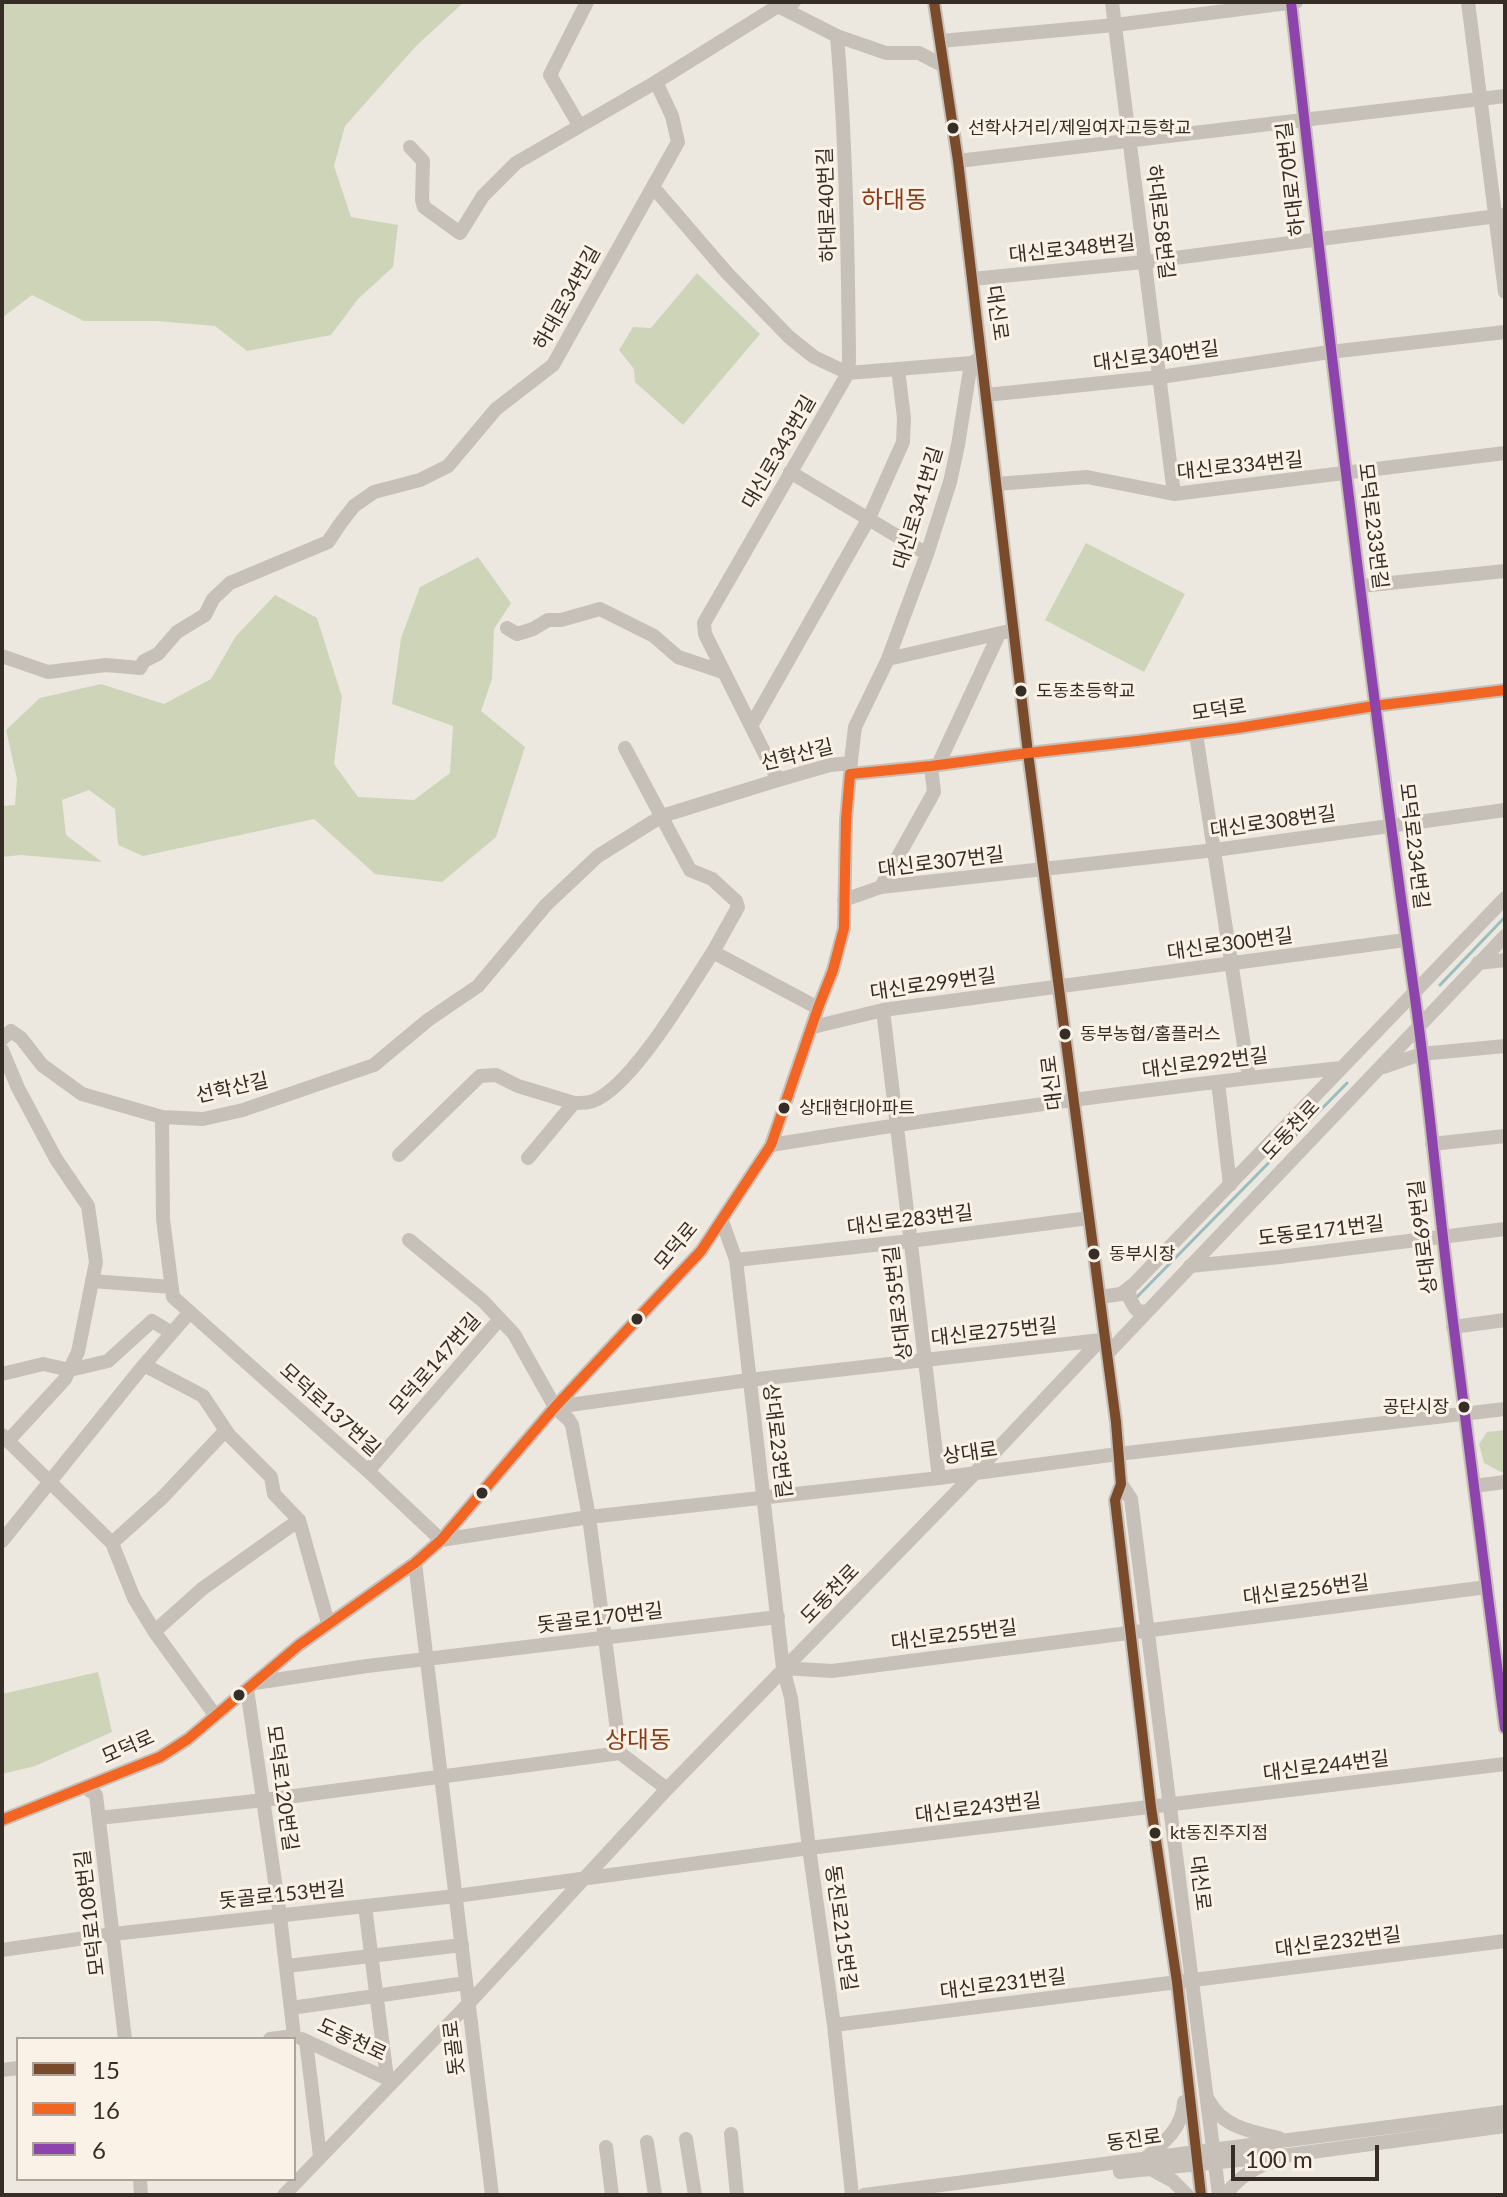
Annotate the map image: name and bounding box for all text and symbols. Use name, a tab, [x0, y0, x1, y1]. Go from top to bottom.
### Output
place label: 선학사거리/제일여자고등학교	[968, 117, 1191, 139]
marker: 선학사거리/제일여자고등학교	[945, 120, 961, 136]
street label: 하대로70번길	[1272, 120, 1310, 238]
street label: 하대로40번길	[813, 147, 841, 263]
street label: 하대로58번길	[1141, 163, 1179, 281]
district label: 하대동	[861, 186, 927, 214]
street label: 대신로348번길	[1008, 230, 1136, 268]
street label: 하대로34번길	[529, 242, 605, 354]
street label: 대신로	[981, 284, 1013, 342]
street label: 대신로340번길	[1092, 336, 1220, 376]
street label: 대신로343번길	[737, 391, 821, 513]
street label: 대신로341번길	[888, 444, 948, 572]
street label: 대신로334번길	[1176, 447, 1304, 485]
street label: 모덕로233번길	[1353, 462, 1393, 590]
place label: 도동초등학교	[1036, 680, 1135, 702]
marker: 도동초등학교	[1013, 683, 1029, 699]
street label: 모덕로	[1190, 694, 1248, 726]
street label: 선학산길	[758, 734, 836, 776]
street label: 모덕로234번길	[1394, 782, 1434, 910]
street label: 대신로308번길	[1209, 801, 1337, 843]
street label: 대신로307번길	[877, 842, 1005, 882]
street label: 대신로300번길	[1166, 923, 1294, 965]
street label: 대신로299번길	[869, 963, 997, 1005]
place label: 동부농협/홈플러스	[1080, 1023, 1221, 1045]
marker: 동부농협/홈플러스	[1057, 1026, 1073, 1042]
street label: 대신로292번길	[1141, 1043, 1269, 1083]
street label: 대신로	[1037, 1054, 1067, 1112]
street label: 선학산길	[193, 1068, 271, 1108]
street label: 도동천로	[1257, 1095, 1325, 1165]
place label: 상대현대아파트	[799, 1097, 915, 1119]
marker: 상대현대아파트	[776, 1100, 792, 1116]
street label: 상대로69번길	[1404, 1178, 1442, 1296]
street label: 대신로283번길	[846, 1200, 974, 1240]
street label: 도동로171번길	[1257, 1211, 1385, 1251]
street label: 모덕로	[649, 1217, 703, 1275]
place label: 동부시장	[1109, 1243, 1175, 1265]
street label: 상대로35번길	[879, 1244, 917, 1362]
marker: 동부시장	[1086, 1246, 1102, 1262]
street label: 모덕로147번길	[384, 1308, 486, 1420]
unlabelled marker	[629, 1311, 645, 1327]
street label: 대신로275번길	[930, 1313, 1058, 1351]
street label: 모덕로137번길	[275, 1359, 385, 1461]
street label: 상대로23번길	[758, 1382, 796, 1500]
place label: 공단시장	[1383, 1396, 1449, 1418]
marker: 공단시장	[1456, 1399, 1472, 1415]
street label: 상대로	[941, 1437, 999, 1469]
unlabelled marker	[474, 1485, 490, 1501]
street label: 도동천로	[796, 1559, 864, 1629]
street label: 대신로256번길	[1242, 1570, 1370, 1610]
street label: 돗골로170번길	[536, 1598, 664, 1638]
street label: 대신로255번길	[890, 1615, 1018, 1655]
unlabelled marker	[231, 1687, 247, 1703]
street label: 모덕로120번길	[261, 1724, 303, 1852]
street label: 모덕로	[98, 1725, 158, 1769]
district label: 상대동	[605, 1726, 671, 1754]
street label: 대신로244번길	[1262, 1746, 1390, 1786]
street label: 대신로243번길	[914, 1788, 1042, 1828]
place label: kt동진주지점	[1170, 1822, 1268, 1844]
marker: kt동진주지점	[1147, 1825, 1163, 1841]
street label: 모덕로108번길	[70, 1849, 110, 1977]
street label: 대신로	[1185, 1854, 1215, 1912]
street label: 동진로215번길	[820, 1864, 862, 1992]
street label: 돗골로153번길	[218, 1876, 346, 1914]
street label: 대신로232번길	[1274, 1922, 1402, 1962]
street label: 대신로231번길	[939, 1964, 1067, 2004]
street label: 도동천로	[314, 2014, 390, 2066]
street label: 돗골로	[439, 2019, 469, 2077]
legend	[16, 2037, 296, 2181]
text: 15	[92, 2055, 120, 2084]
text: 16	[92, 2095, 120, 2124]
street label: 동진로	[1105, 2124, 1163, 2156]
scale bar	[1235, 2129, 1383, 2179]
text: 6	[92, 2135, 106, 2164]
text: 100 m	[1245, 2144, 1313, 2173]

